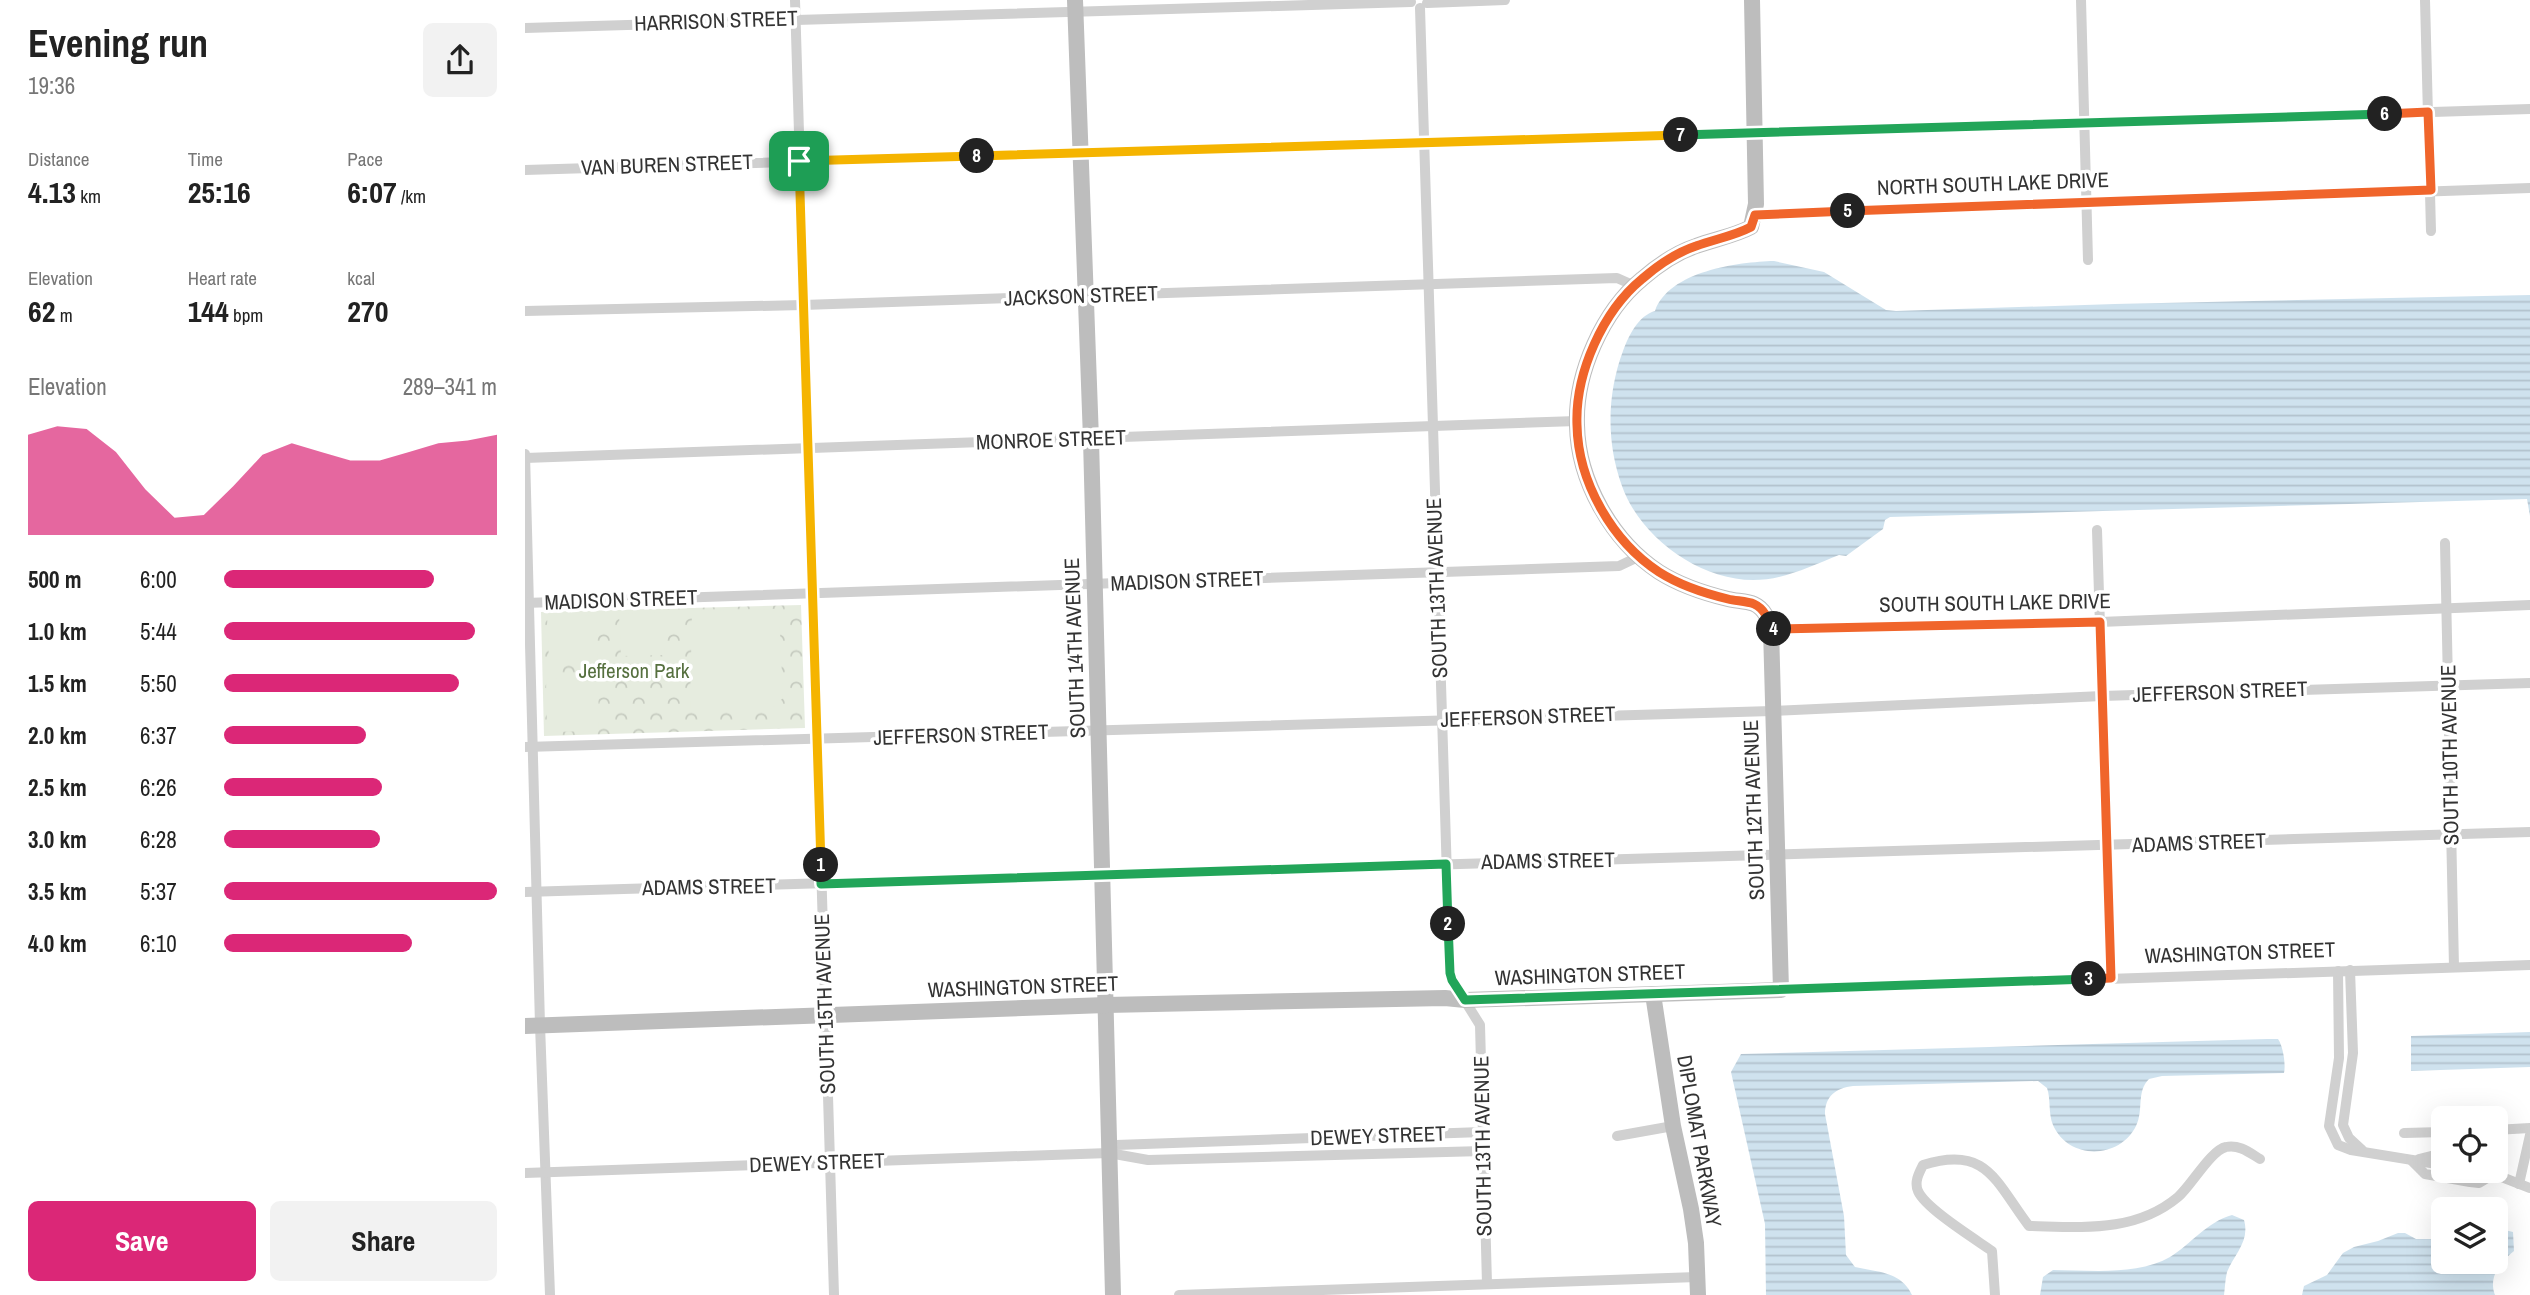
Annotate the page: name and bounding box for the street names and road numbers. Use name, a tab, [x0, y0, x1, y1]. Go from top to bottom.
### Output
street label: HARRISON STREET	[634, 3, 799, 38]
street label: VAN BUREN STREET	[581, 147, 754, 182]
street label: NORTH SOUTH LAKE DRIVE	[1876, 165, 2110, 202]
street label: JACKSON STREET	[1003, 278, 1159, 313]
street label: MONROE STREET	[975, 422, 1127, 457]
street label: SOUTH 13TH AVENUE	[1419, 497, 1454, 679]
street label: SOUTH 14TH AVENUE	[1057, 557, 1092, 739]
street label: MADISON STREET	[1110, 563, 1264, 598]
street label: MADISON STREET	[544, 582, 698, 617]
street label: SOUTH SOUTH LAKE DRIVE	[1879, 586, 2111, 619]
street label: SOUTH 10TH AVENUE	[2433, 664, 2466, 846]
street label: JEFFERSON STREET	[2132, 674, 2308, 709]
street label: JEFFERSON STREET	[1440, 699, 1616, 734]
street label: JEFFERSON STREET	[873, 717, 1049, 752]
street label: SOUTH 12TH AVENUE	[1736, 719, 1771, 901]
street label: ADAMS STREET	[2131, 826, 2267, 859]
street label: ADAMS STREET	[1480, 845, 1616, 876]
street label: ADAMS STREET	[641, 871, 777, 902]
street label: SOUTH 15TH AVENUE	[807, 913, 842, 1095]
street label: WASHINGTON STREET	[2144, 935, 2336, 970]
street label: WASHINGTON STREET	[1494, 957, 1686, 992]
street label: WASHINGTON STREET	[927, 969, 1119, 1004]
street label: DIPLOMAT PARKWAY	[1670, 1053, 1729, 1230]
street label: SOUTH 13TH AVENUE	[1466, 1055, 1499, 1237]
street label: DEWEY STREET	[1310, 1119, 1447, 1152]
street label: DEWEY STREET	[749, 1146, 886, 1179]

